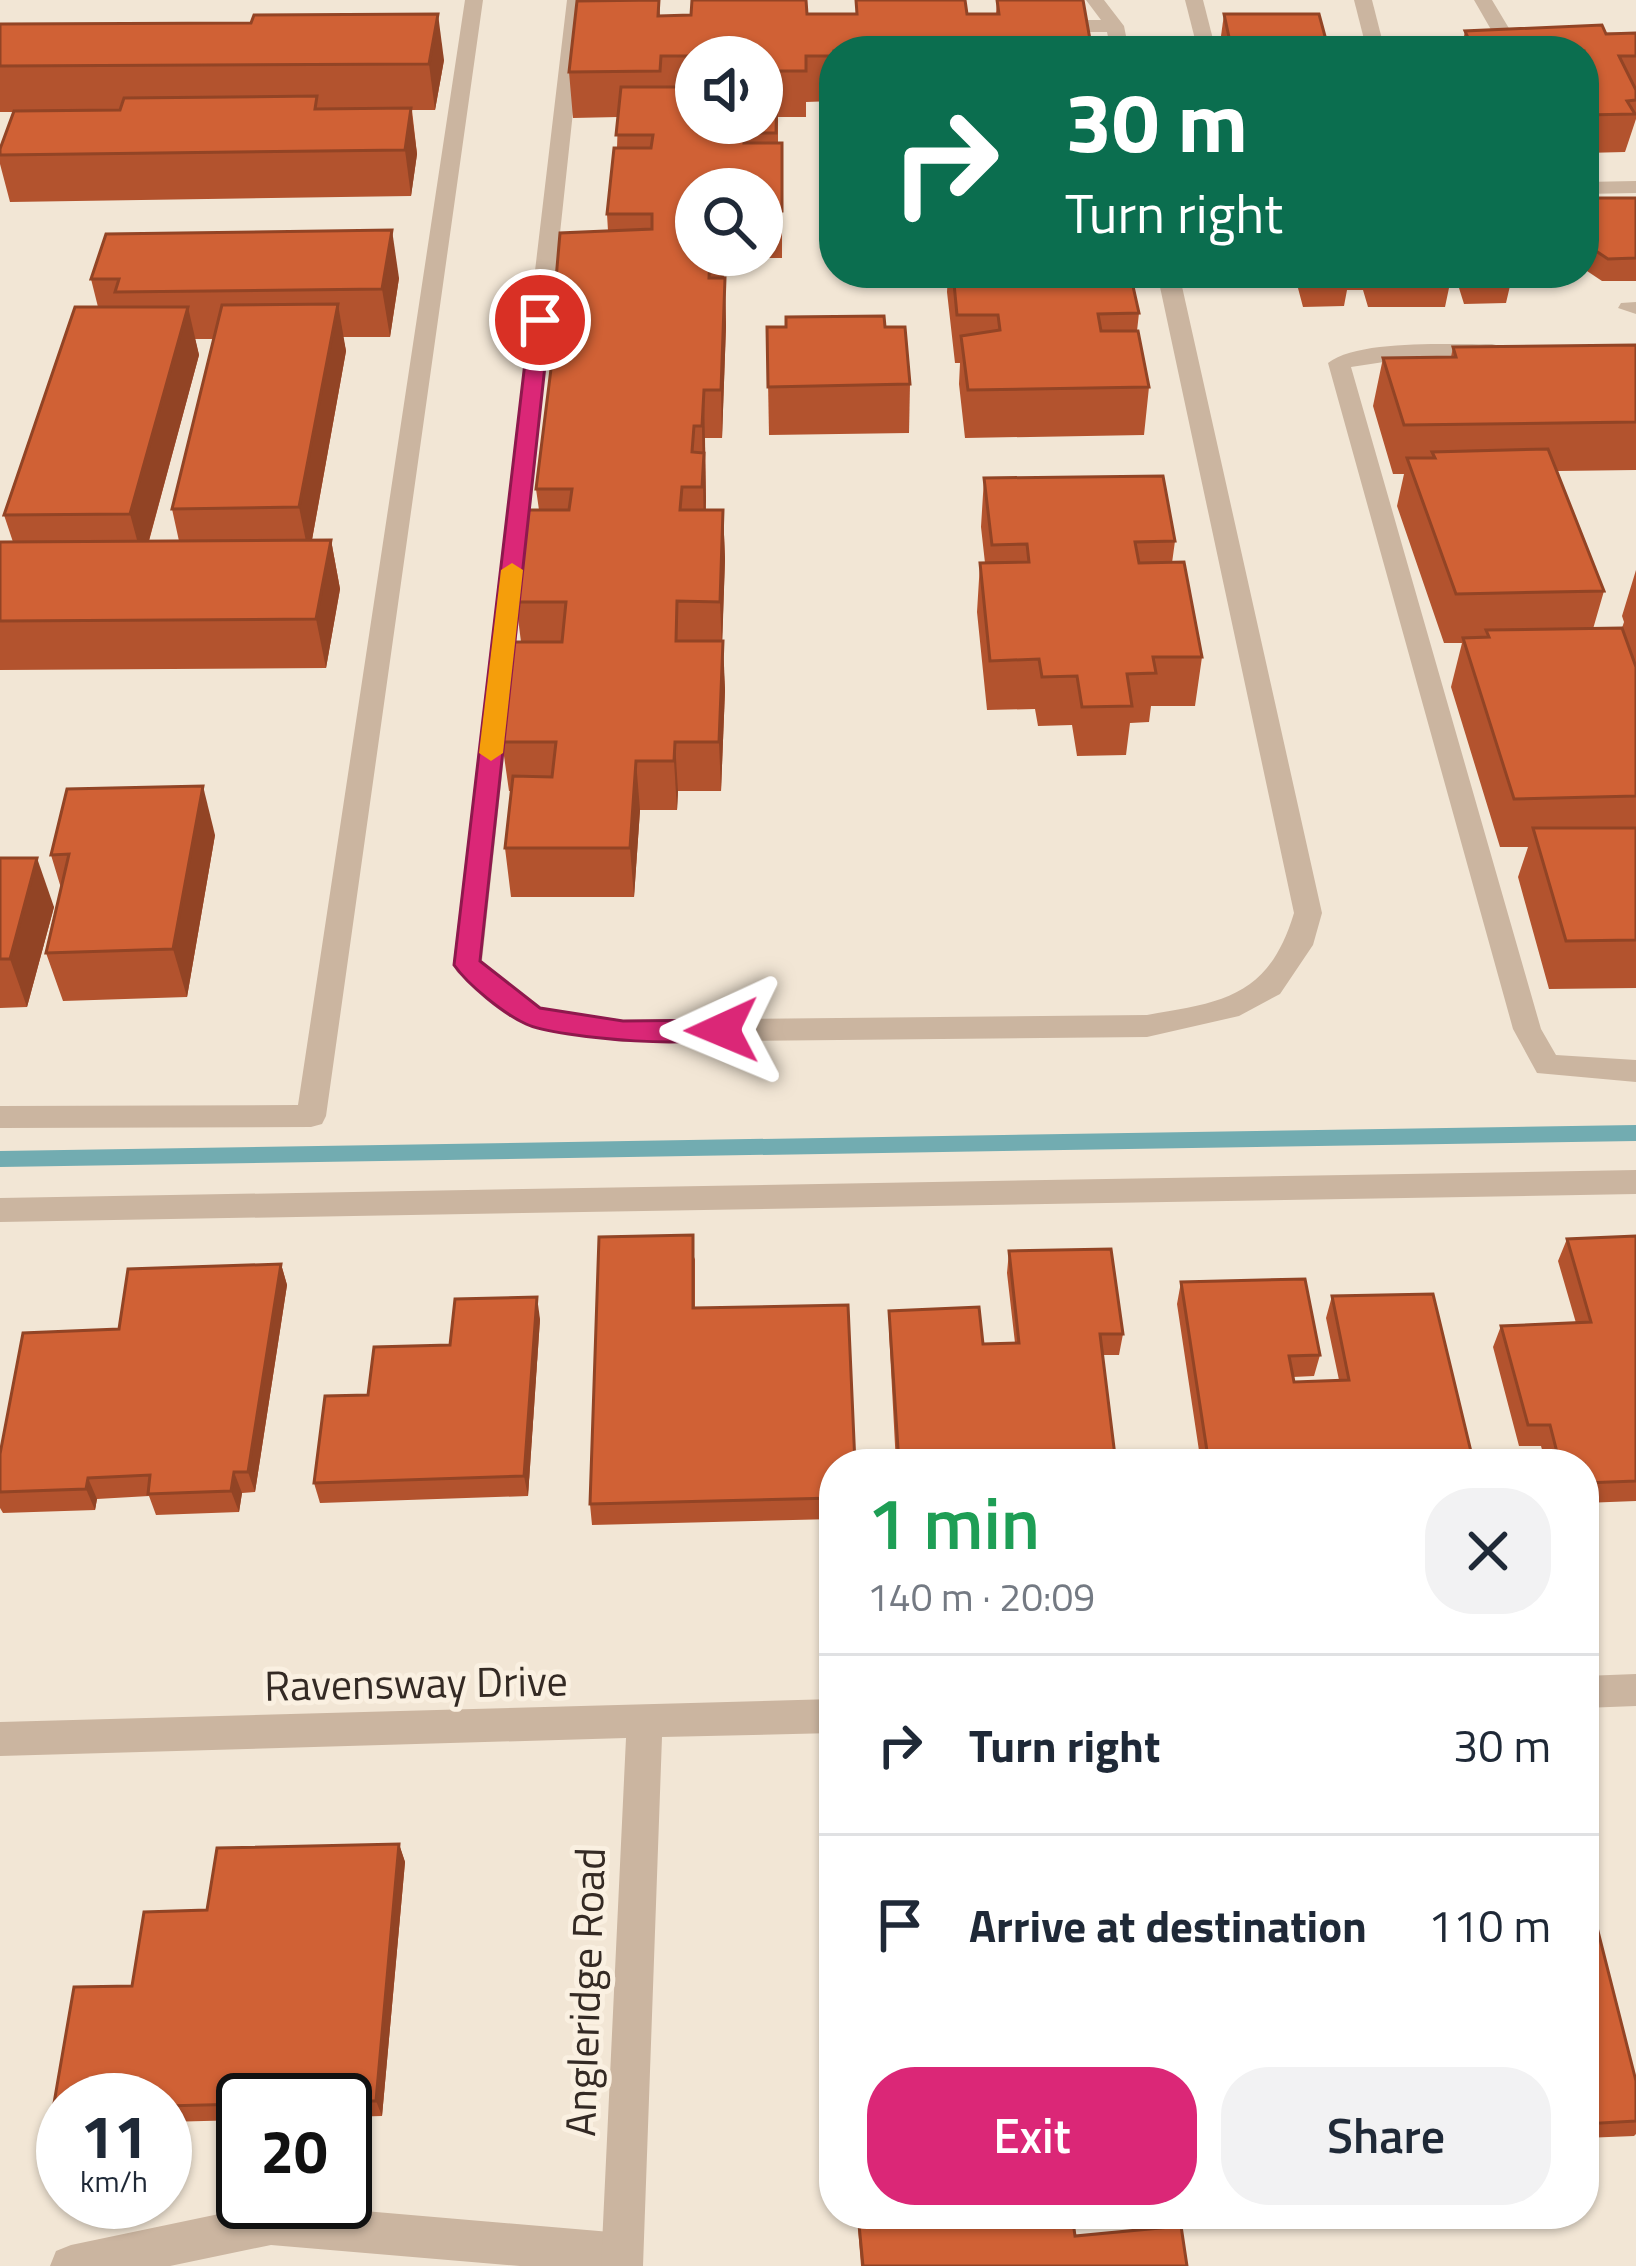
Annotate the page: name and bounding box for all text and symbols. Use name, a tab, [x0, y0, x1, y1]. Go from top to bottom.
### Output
map controls	[675, 36, 783, 276]
button: sound	[675, 36, 783, 144]
text: 30 m	[1065, 57, 1248, 185]
icon: right	[867, 84, 1023, 240]
button: search	[675, 168, 783, 276]
text: Turn right	[1065, 172, 1283, 254]
pin	[489, 269, 591, 371]
icon: arrive	[507, 287, 573, 353]
position arrow	[659, 967, 785, 1093]
text: 1 min	[867, 1467, 1040, 1577]
button: close	[1425, 1488, 1551, 1614]
text: 140 m · 20:09	[867, 1567, 1095, 1626]
street label: Ravensway Drive	[264, 1647, 568, 1717]
text: Turn right	[969, 1711, 1160, 1779]
text: 30 m	[1453, 1711, 1551, 1779]
icon: right	[867, 1712, 933, 1778]
street label: Angleridge Road	[547, 1846, 621, 2138]
text: Arrive at destination	[969, 1891, 1367, 1959]
text: 110 m	[1428, 1891, 1551, 1959]
icon: arrive	[867, 1892, 933, 1958]
button: Exit	[867, 2067, 1197, 2205]
button: Share	[1221, 2067, 1551, 2205]
speed limit sign: 20	[216, 2073, 372, 2229]
text: 11	[80, 2090, 148, 2181]
text: km/h	[80, 2158, 148, 2204]

